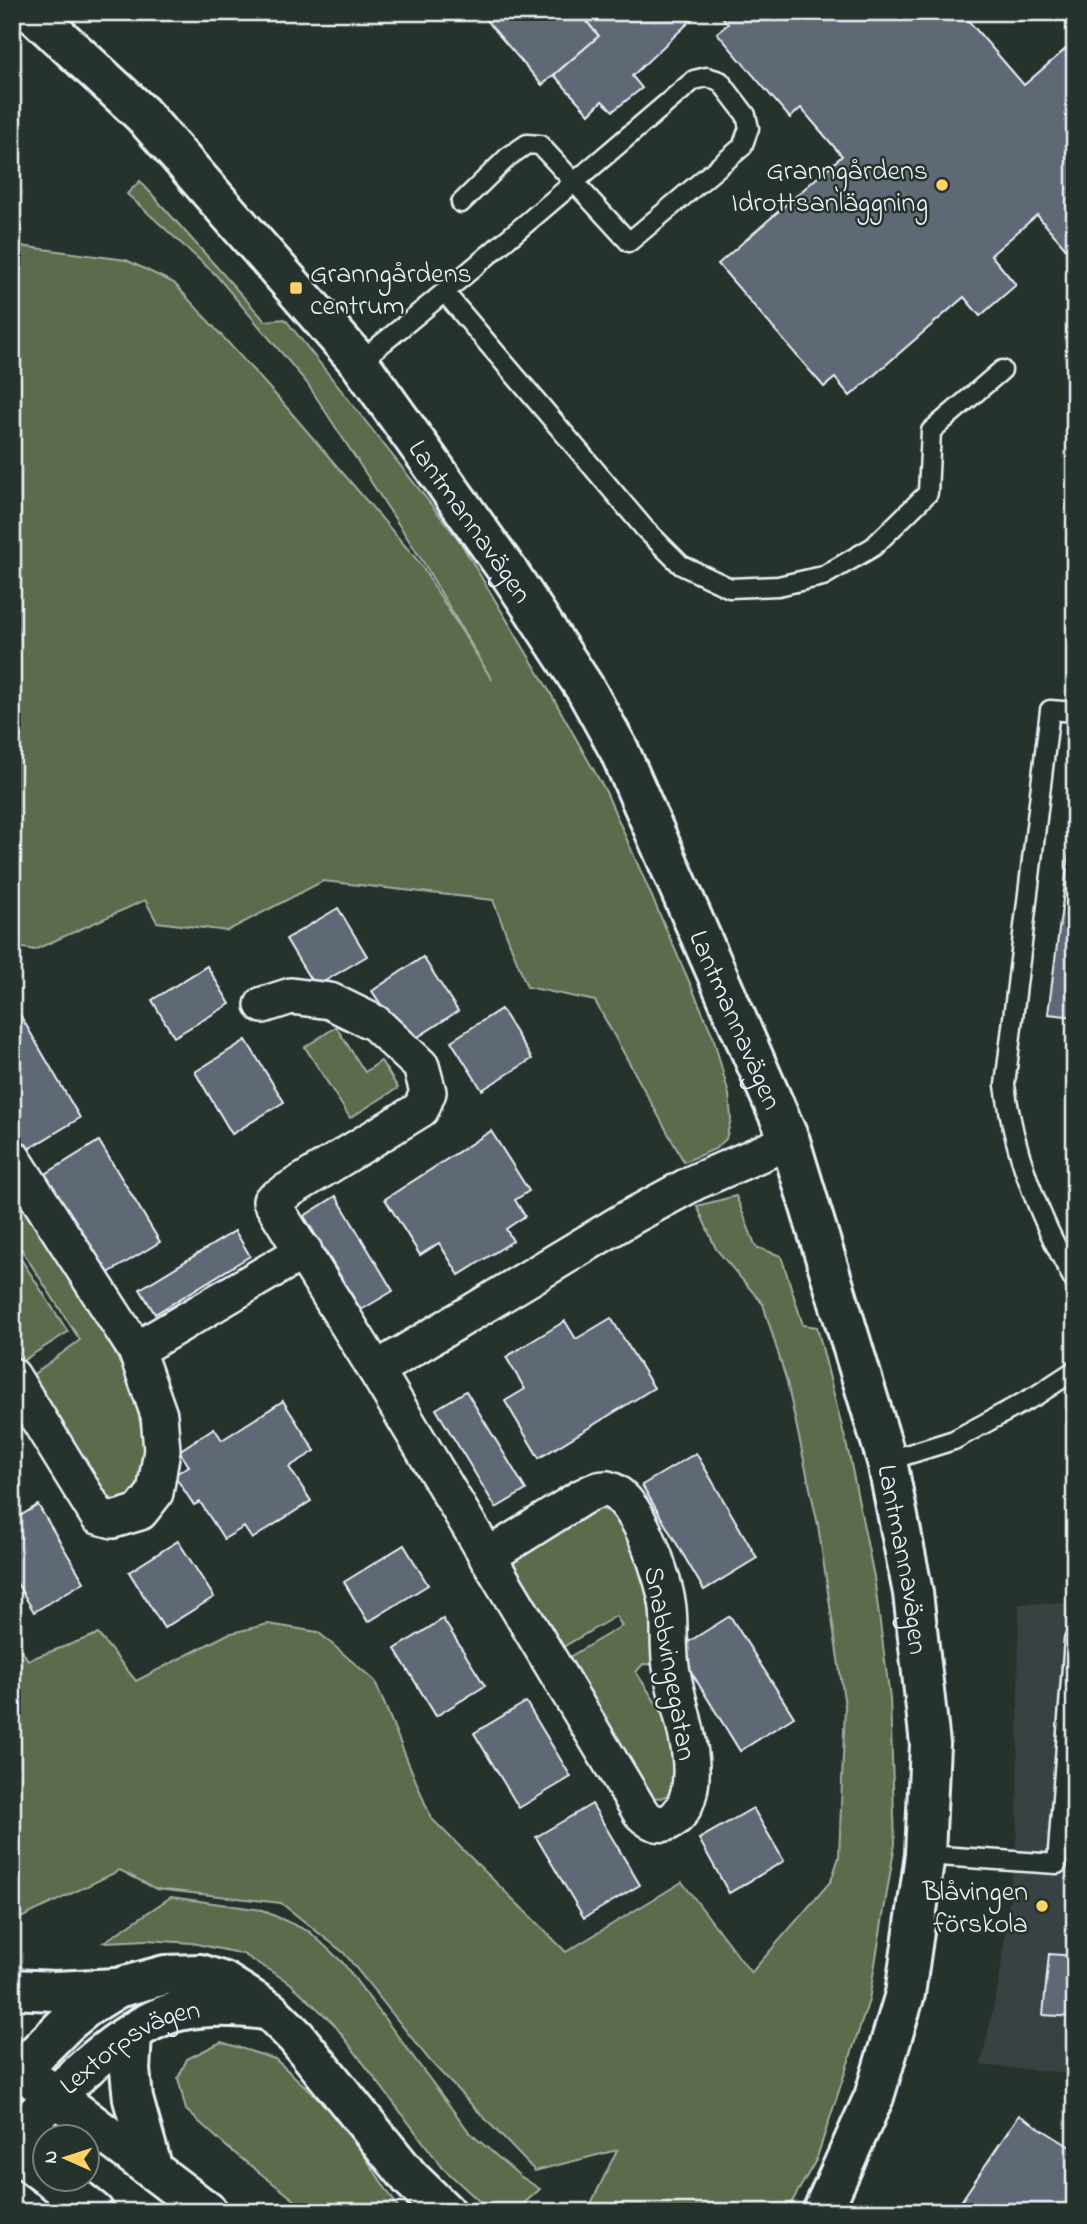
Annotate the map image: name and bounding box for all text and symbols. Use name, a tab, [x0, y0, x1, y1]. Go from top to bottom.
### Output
place label: Granngårdens Idrottsanläggning	[731, 152, 928, 225]
marker: Granngårdens Idrottsanläggning	[934, 177, 950, 193]
place label: Granngårdens centrum	[310, 255, 472, 328]
marker: Granngårdens centrum	[288, 280, 304, 296]
street label: Lantmannavägen	[396, 432, 541, 613]
street label: Lantmannavägen	[676, 924, 791, 1117]
street label: Lantmannavägen	[864, 1461, 937, 1657]
street label: Snabbvingegatan	[631, 1563, 706, 1764]
place label: Blåvingen förskola	[921, 1873, 1028, 1946]
marker: Blåvingen förskola	[1034, 1898, 1050, 1914]
street label: Lextorpsvägen	[51, 1991, 203, 2106]
north arrow	[32, 2122, 102, 2192]
text: N	[38, 2150, 65, 2164]

